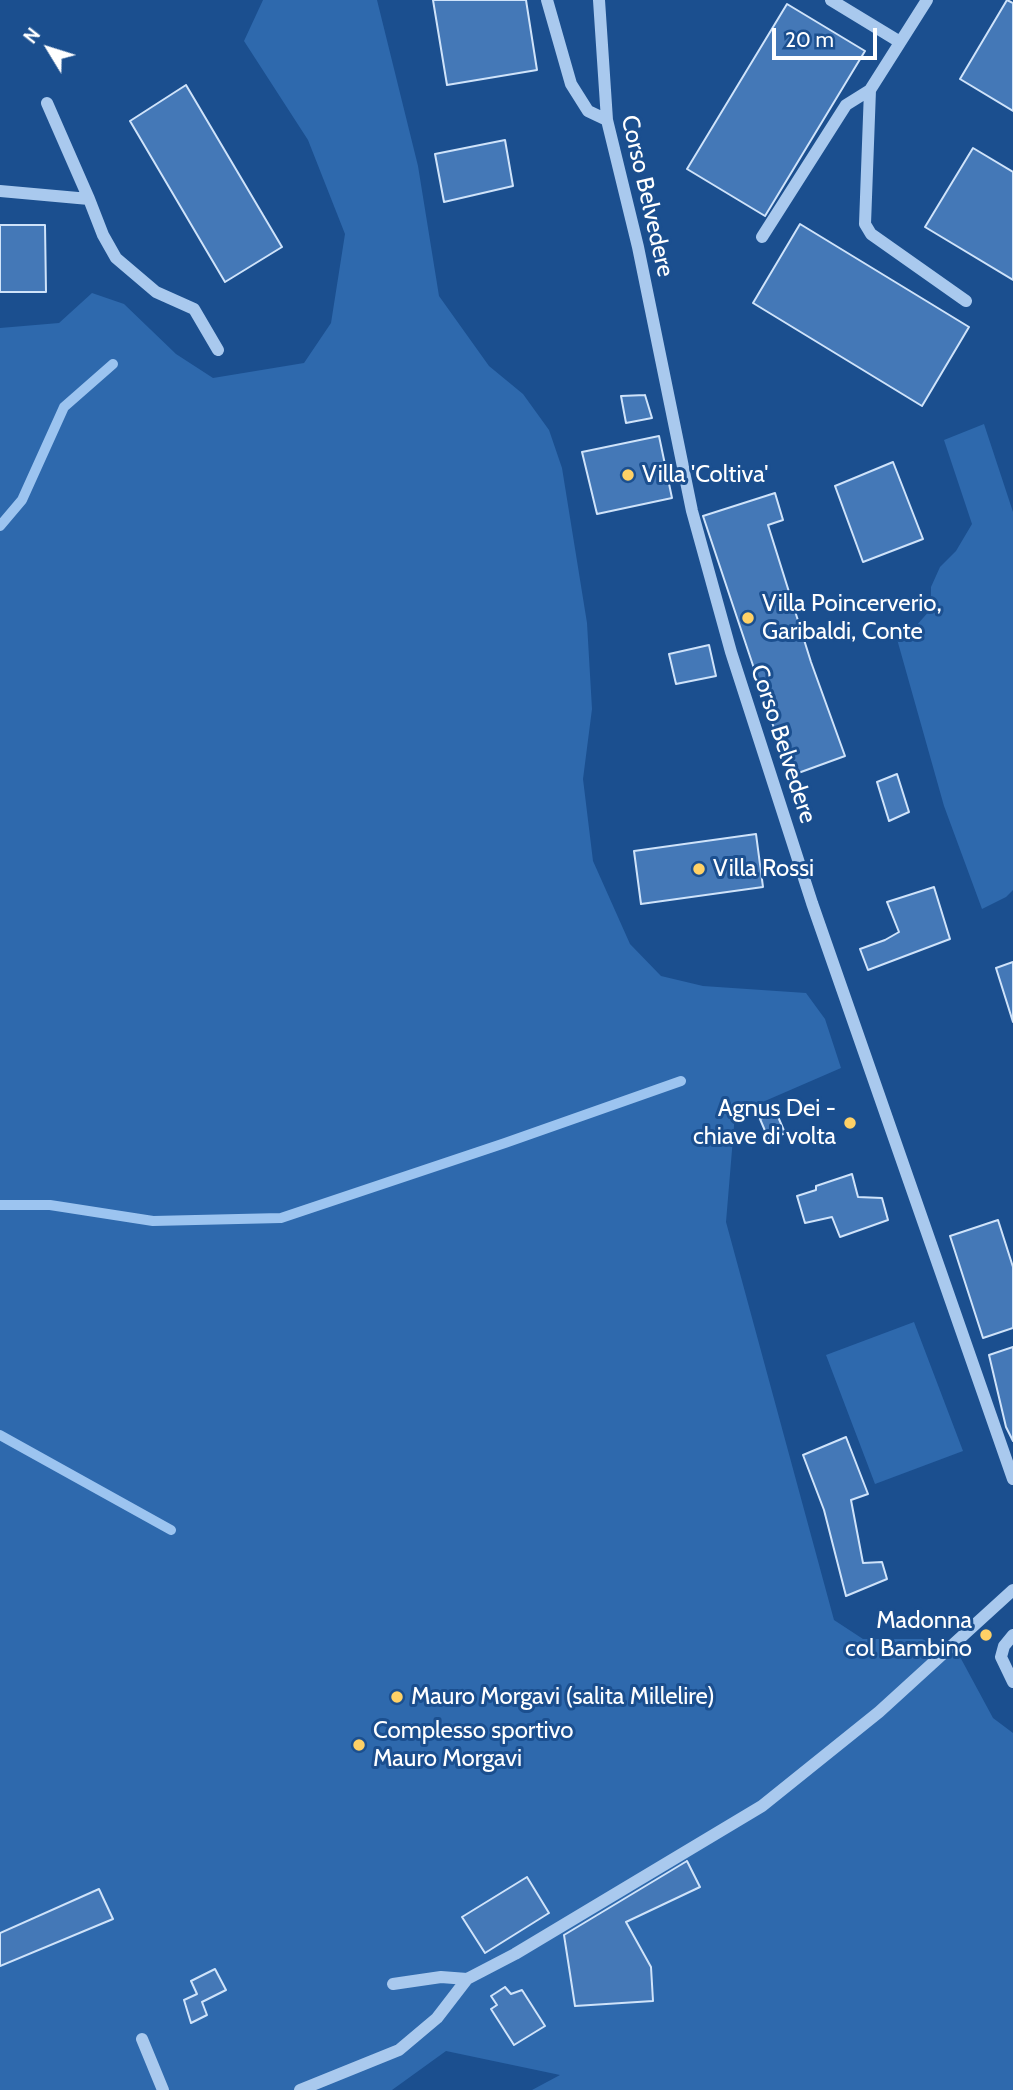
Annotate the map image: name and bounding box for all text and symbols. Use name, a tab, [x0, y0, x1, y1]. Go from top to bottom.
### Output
north arrow	[14, 14, 84, 84]
scale bar	[775, 14, 880, 58]
text: N	[19, 23, 45, 48]
text: 20 m	[785, 27, 834, 52]
street label: Corso Belvedere	[614, 112, 680, 280]
place label: Villa 'Coltiva'	[642, 461, 768, 489]
marker: Villa 'Coltiva'	[620, 467, 636, 483]
place label: Villa Poincerverio, Garibaldi, Conte	[762, 590, 942, 646]
marker: Villa Poincerverio, Garibaldi, Conte	[740, 610, 756, 626]
street label: Corso Belvedere	[744, 661, 822, 827]
place label: Villa Rossi	[713, 855, 814, 883]
marker: Villa Rossi	[691, 861, 707, 877]
place label: Agnus Dei - chiave di volta	[693, 1095, 836, 1151]
marker: Agnus Dei - chiave di volta	[842, 1115, 858, 1131]
place label: Madonna col Bambino	[845, 1607, 972, 1663]
marker: Madonna col Bambino	[978, 1627, 994, 1643]
place label: Mauro Morgavi (salita Millelire)	[411, 1683, 715, 1711]
marker: Mauro Morgavi (salita Millelire)	[389, 1689, 405, 1705]
place label: Complesso sportivo Mauro Morgavi	[373, 1717, 573, 1773]
marker: Complesso sportivo Mauro Morgavi	[351, 1737, 367, 1753]

